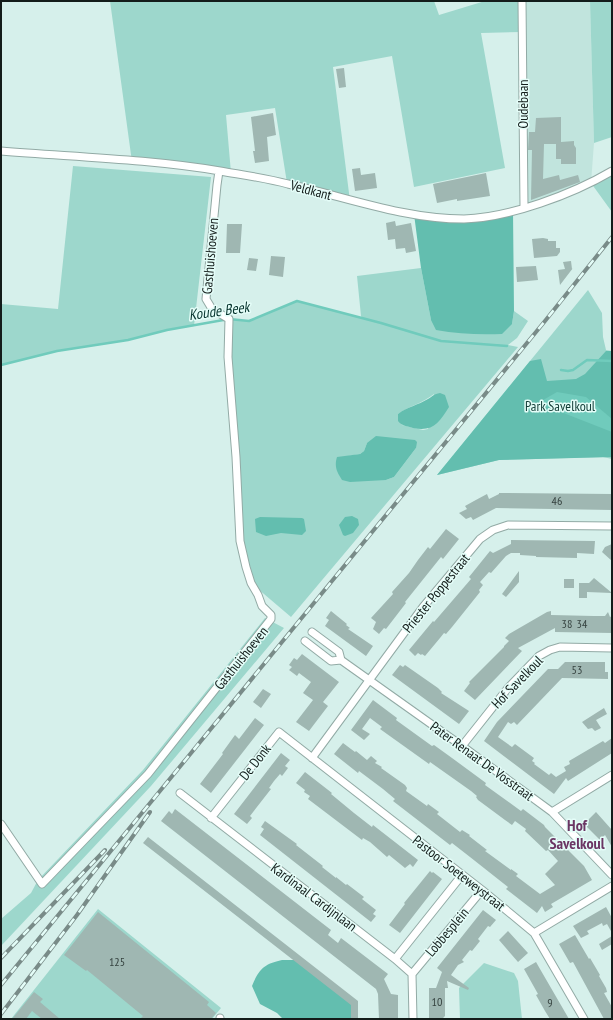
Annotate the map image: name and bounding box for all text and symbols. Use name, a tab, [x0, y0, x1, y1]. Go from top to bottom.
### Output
street label: Oudebaan	[514, 79, 532, 129]
street label: Veldkant	[287, 176, 334, 204]
street label: Gasthuishoeven	[198, 217, 222, 295]
water label: Koude Beek	[187, 297, 253, 324]
park label: Park Savelkoul	[525, 397, 596, 415]
house number: 46	[552, 493, 562, 508]
street label: Priester Poppestraat	[398, 550, 474, 636]
house number: 38	[562, 616, 572, 631]
house number: 34	[577, 616, 588, 631]
street label: Gasthuishoeven	[210, 623, 272, 693]
street label: Hof Savelkoul	[487, 651, 547, 712]
house number: 53	[572, 662, 582, 677]
street label: Pater Renaat De Vosstraat	[427, 717, 537, 805]
street label: De Donk	[235, 740, 275, 784]
district label: Hof Savelkoul	[549, 815, 605, 853]
street label: Pastoor Soeteweystraat	[409, 831, 509, 915]
street label: Kardinaal Cardijnlaan	[267, 859, 361, 935]
street label: Lobbesplein	[421, 904, 473, 960]
house number: 125	[109, 954, 125, 969]
house number: 10	[432, 994, 442, 1009]
house number: 9	[547, 995, 553, 1010]

